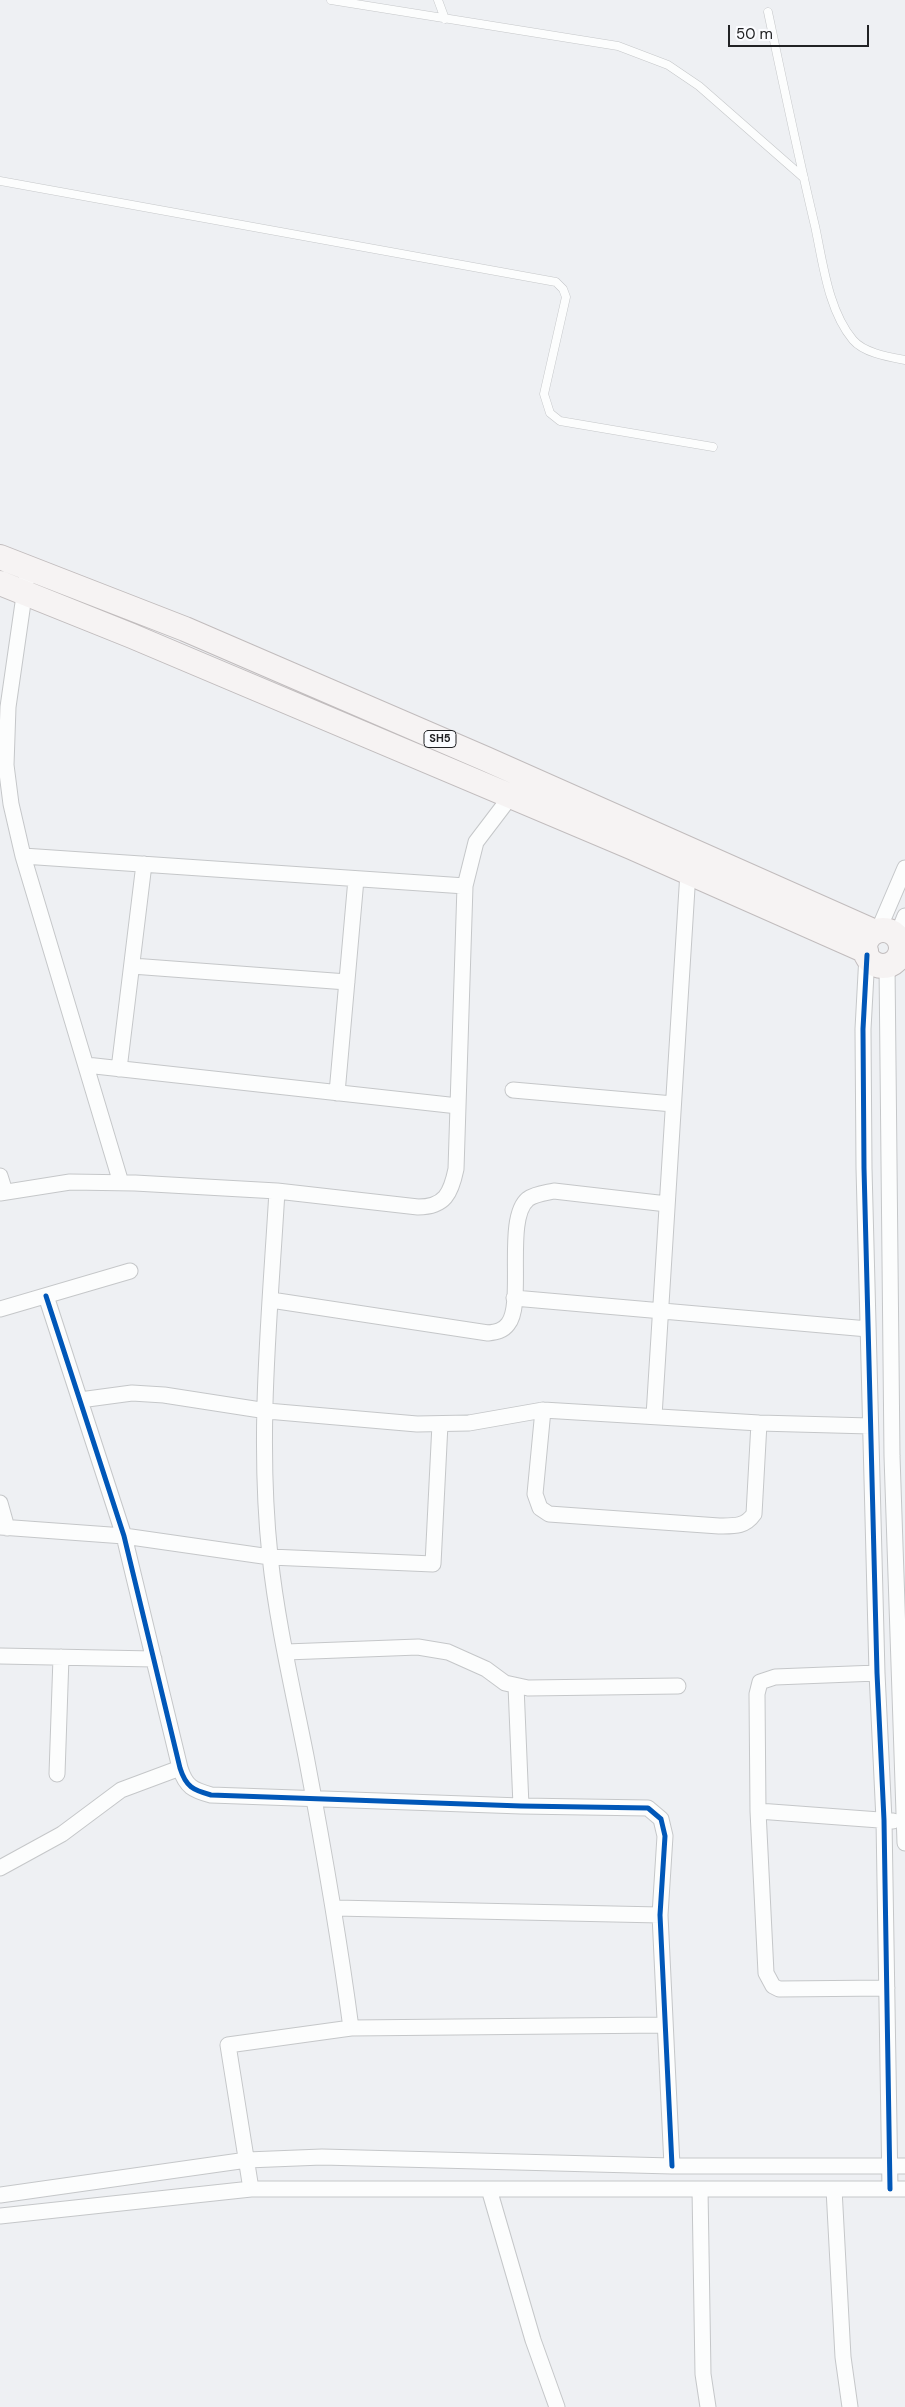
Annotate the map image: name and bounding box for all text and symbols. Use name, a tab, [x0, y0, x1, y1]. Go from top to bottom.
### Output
scale bar	[730, 15, 871, 47]
text: 50 m	[736, 24, 773, 44]
road number: SH5	[424, 731, 456, 748]

